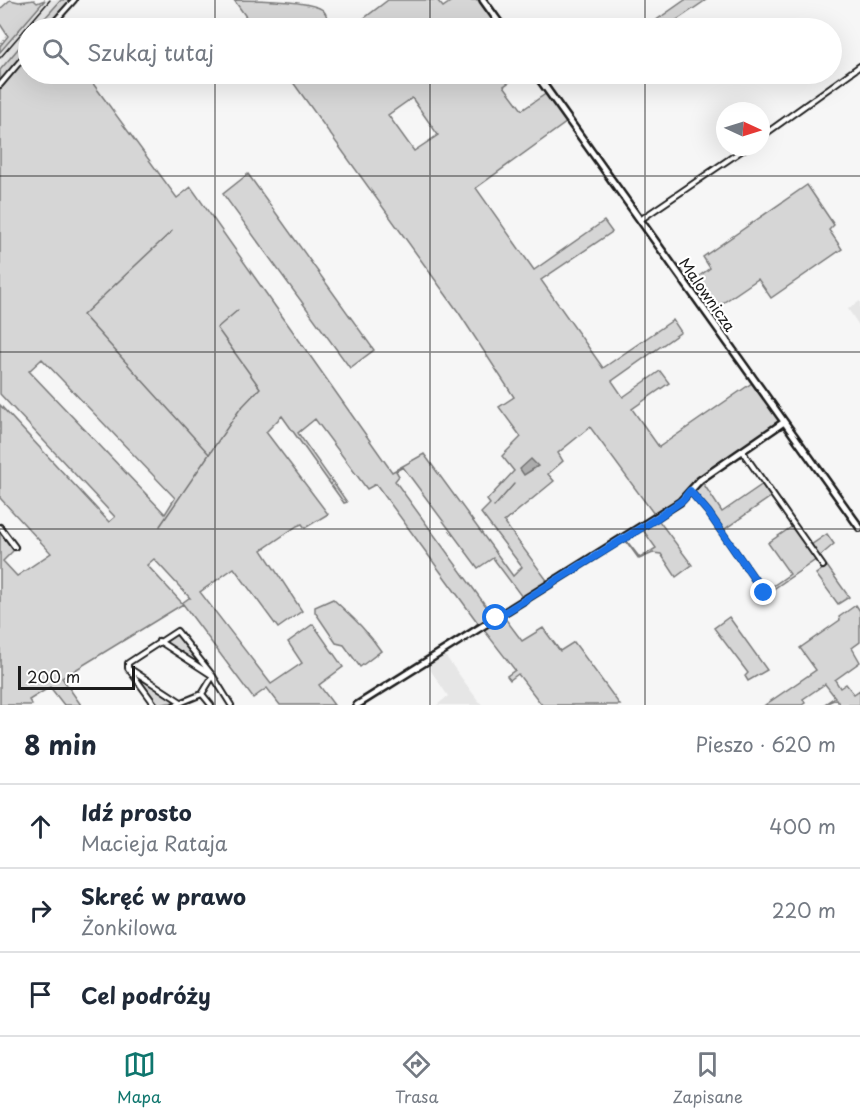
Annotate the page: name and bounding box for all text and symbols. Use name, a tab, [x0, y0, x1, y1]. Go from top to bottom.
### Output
search box	[18, 18, 842, 84]
icon: search	[39, 35, 72, 68]
text: Szukaj tutaj	[87, 35, 214, 68]
north arrow	[716, 102, 770, 156]
street label: Malownicza	[674, 252, 742, 336]
route end	[750, 579, 776, 605]
route start	[482, 604, 508, 630]
scale bar	[18, 663, 135, 690]
text: 200 m	[27, 664, 80, 688]
text: 8 min	[24, 725, 97, 764]
text: Pieszo · 620 m	[696, 729, 836, 759]
text: Idź prosto	[81, 795, 192, 828]
icon: ahead	[24, 810, 57, 843]
text: 400 m	[769, 811, 836, 841]
text: Macieja Rataja	[81, 828, 227, 858]
text: Skręć w prawo	[81, 879, 246, 912]
icon: right	[24, 894, 57, 927]
text: 220 m	[772, 895, 836, 925]
text: Żonkilowa	[81, 912, 177, 942]
icon: arrive	[24, 978, 57, 1011]
text: Cel podróży	[81, 978, 211, 1011]
tab: Mapa	[117, 1048, 161, 1108]
tab: Trasa	[395, 1048, 438, 1108]
tab: Zapisane	[672, 1048, 743, 1108]

